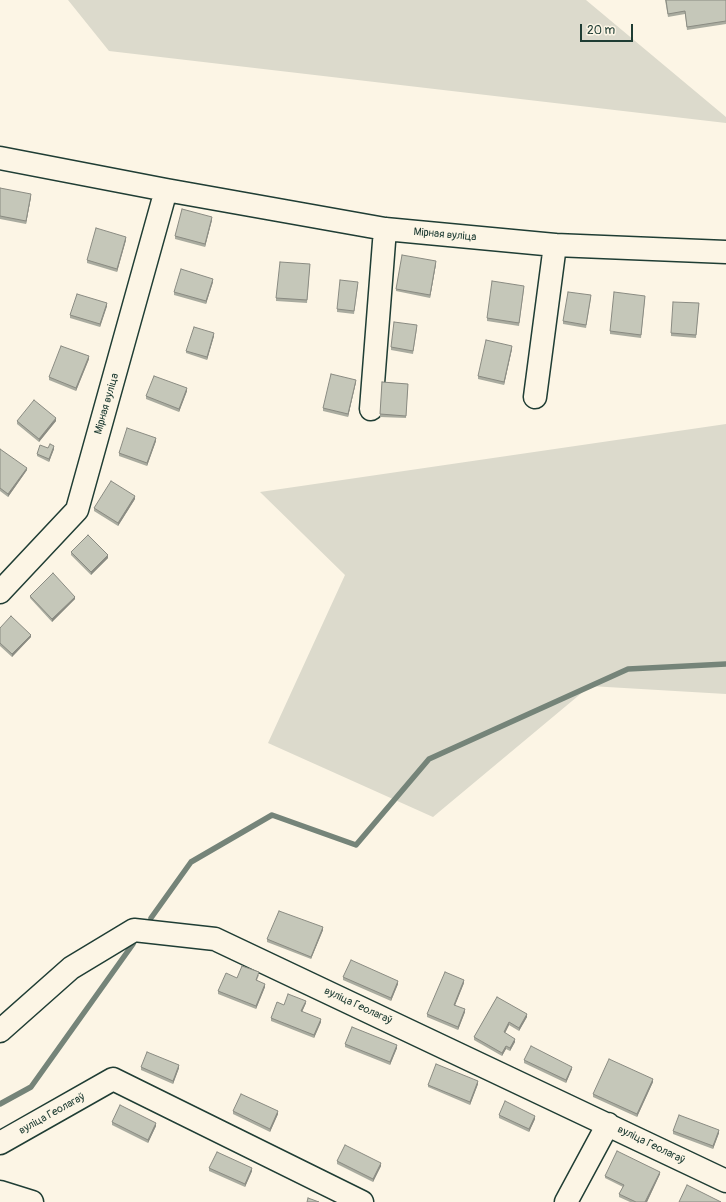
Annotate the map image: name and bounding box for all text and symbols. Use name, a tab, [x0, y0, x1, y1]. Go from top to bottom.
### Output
scale bar	[582, 16, 635, 42]
text: 20 m	[587, 23, 615, 38]
street label: Мірная вуліца	[413, 226, 477, 244]
street label: Мірная вуліца	[92, 372, 122, 436]
street label: вуліца Геолагаў	[322, 985, 394, 1027]
street label: вуліца Геолагаў	[17, 1090, 87, 1138]
street label: вуліца Геолагаў	[615, 1123, 687, 1167]

